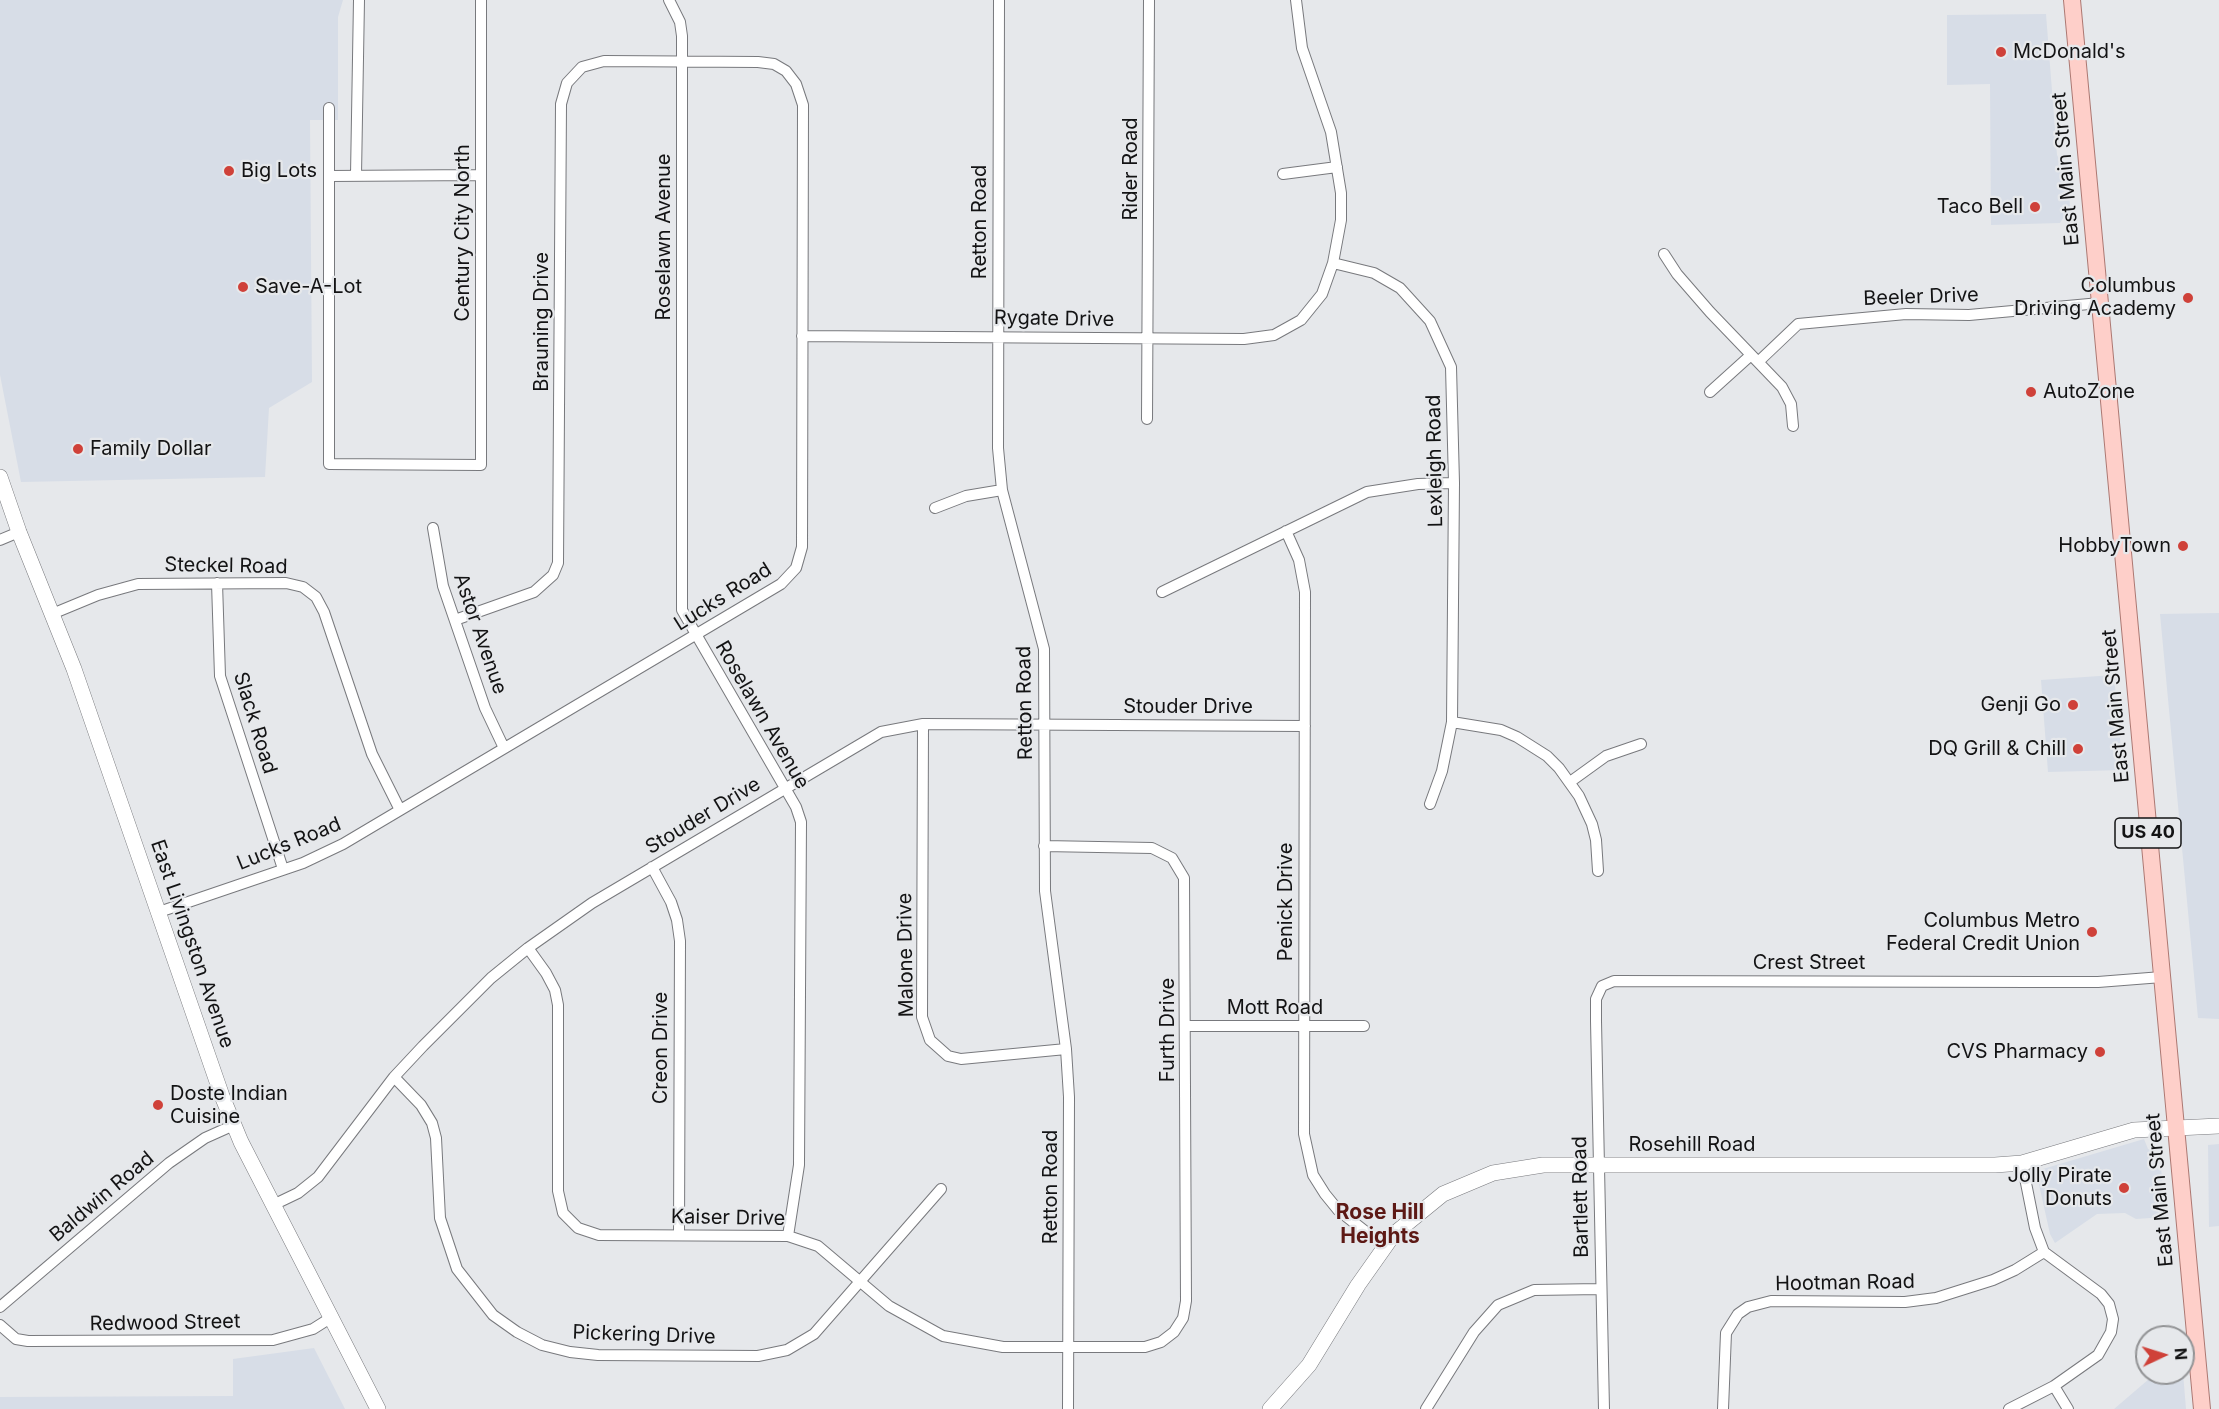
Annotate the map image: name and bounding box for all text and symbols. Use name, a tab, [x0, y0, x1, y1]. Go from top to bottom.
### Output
place label: McDonald's	[2013, 40, 2126, 64]
marker: McDonald's	[1994, 45, 2008, 59]
street label: East Main Street	[2047, 91, 2085, 247]
street label: Rider Road	[1119, 117, 1143, 221]
street label: Century City North	[451, 144, 475, 322]
street label: Roselawn Avenue	[652, 154, 676, 320]
place label: Big Lots	[241, 159, 317, 183]
marker: Big Lots	[222, 164, 236, 178]
street label: Retton Road	[968, 165, 992, 279]
place label: Taco Bell	[1937, 195, 2023, 219]
marker: Taco Bell	[2028, 200, 2042, 214]
street label: Brauning Drive	[530, 252, 554, 392]
place label: Columbus Driving Academy	[2014, 274, 2176, 321]
place label: Save-A-Lot	[255, 275, 362, 299]
marker: Save-A-Lot	[236, 280, 250, 294]
street label: Beeler Drive	[1863, 283, 1979, 311]
marker: Columbus Driving Academy	[2181, 291, 2195, 305]
street label: Rygate Drive	[994, 306, 1114, 332]
place label: AutoZone	[2043, 380, 2135, 404]
marker: AutoZone	[2024, 385, 2038, 399]
street label: Lexleigh Road	[1422, 394, 1448, 528]
place label: Family Dollar	[90, 437, 212, 461]
marker: Family Dollar	[71, 442, 85, 456]
place label: HobbyTown	[2058, 534, 2171, 558]
marker: HobbyTown	[2176, 539, 2190, 553]
street label: Steckel Road	[164, 553, 288, 579]
street label: Lucks Road	[670, 558, 776, 636]
street label: Astor Avenue	[448, 570, 512, 698]
street label: East Main Street	[2097, 628, 2135, 784]
street label: Roselawn Avenue	[710, 637, 814, 793]
street label: Retton Road	[1012, 646, 1038, 760]
street label: Slack Road	[228, 669, 282, 777]
place label: Genji Go	[1980, 693, 2061, 717]
street label: Stouder Drive	[1123, 695, 1253, 719]
marker: Genji Go	[2066, 698, 2080, 712]
place label: DQ Grill & Chill	[1928, 737, 2066, 761]
marker: DQ Grill & Chill	[2071, 742, 2085, 756]
street label: Stouder Drive	[641, 772, 765, 860]
street label: Lucks Road	[234, 812, 344, 876]
road number: US 40	[2115, 818, 2181, 848]
street label: East Livingston Avenue	[145, 837, 239, 1051]
street label: Penick Drive	[1274, 843, 1298, 961]
street label: Malone Drive	[893, 892, 919, 1018]
place label: Columbus Metro Federal Credit Union	[1886, 909, 2080, 956]
marker: Columbus Metro Federal Credit Union	[2085, 925, 2099, 939]
street label: Crest Street	[1753, 951, 1865, 975]
street label: Furth Drive	[1156, 978, 1180, 1082]
street label: Creon Drive	[649, 992, 673, 1104]
street label: Mott Road	[1227, 996, 1323, 1020]
place label: CVS Pharmacy	[1946, 1040, 2088, 1064]
marker: CVS Pharmacy	[2093, 1045, 2107, 1059]
place label: Doste Indian Cuisine	[170, 1082, 288, 1129]
marker: Doste Indian Cuisine	[151, 1098, 165, 1112]
street label: East Main Street	[2141, 1112, 2179, 1268]
street label: Retton Road	[1039, 1130, 1063, 1244]
street label: Rosehill Road	[1628, 1133, 1756, 1157]
street label: Bartlett Road	[1568, 1136, 1594, 1258]
street label: Baldwin Road	[45, 1147, 159, 1247]
place label: Jolly Pirate Donuts	[2008, 1164, 2112, 1211]
marker: Jolly Pirate Donuts	[2117, 1181, 2131, 1195]
district label: Rose Hill Heights	[1336, 1200, 1424, 1250]
street label: Kaiser Drive	[671, 1205, 785, 1231]
street label: Hootman Road	[1775, 1270, 1915, 1296]
street label: Redwood Street	[89, 1310, 241, 1336]
street label: Pickering Drive	[572, 1321, 716, 1349]
north arrow	[2135, 1325, 2195, 1385]
text: N	[2171, 1347, 2191, 1361]

